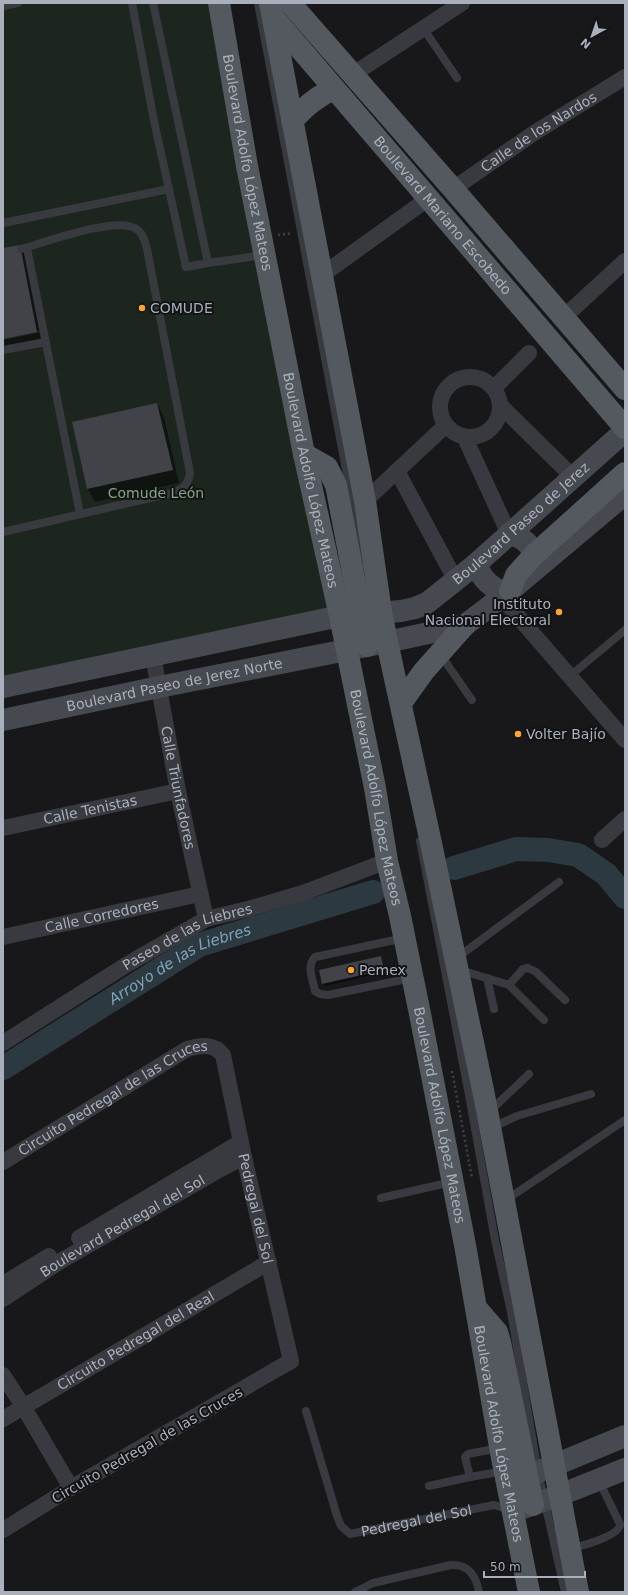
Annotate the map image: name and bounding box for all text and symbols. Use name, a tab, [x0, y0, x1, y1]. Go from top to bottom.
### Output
north arrow	[572, 16, 612, 56]
text: N	[578, 35, 594, 51]
street label: Boulevard Adolfo López Mateos	[220, 53, 276, 272]
street label: Calle de los Nardos	[478, 88, 599, 175]
street label: Boulevard Mariano Escobedo	[370, 133, 515, 298]
place label: COMUDE	[150, 300, 213, 316]
marker: COMUDE	[137, 303, 147, 313]
street label: Boulevard Adolfo López Mateos	[280, 371, 342, 590]
street label: Boulevard Paseo de Jerez	[449, 459, 592, 588]
park label: Comude León	[108, 485, 204, 501]
place label: Instituto Nacional Electoral	[425, 596, 551, 628]
marker: Instituto Nacional Electoral	[554, 607, 564, 617]
street label: Boulevard Paseo de Jerez Norte	[65, 655, 284, 714]
street label: Boulevard Adolfo López Mateos	[347, 688, 405, 907]
street label: Calle Triunfadores	[158, 725, 199, 851]
place label: Volter Bajío	[526, 726, 606, 742]
marker: Volter Bajío	[513, 729, 523, 739]
street label: Calle Tenistas	[42, 792, 138, 827]
street label: Calle Corredores	[43, 895, 160, 936]
street label: Paseo de las Liebres	[120, 900, 254, 973]
water label: Arroyo de las Liebres	[105, 921, 253, 1009]
place label: Pemex	[359, 962, 406, 978]
marker: Pemex	[346, 965, 356, 975]
street label: Boulevard Adolfo López Mateos	[411, 1006, 469, 1225]
street label: Circuito Pedregal de las Cruces	[15, 1038, 208, 1159]
street label: Pedregal del Sol	[235, 1152, 276, 1265]
street label: Boulevard Pedregal del Sol	[37, 1172, 208, 1280]
street label: Circuito Pedregal del Real	[54, 1288, 217, 1393]
street label: Boulevard Adolfo López Mateos	[471, 1324, 527, 1543]
street label: Circuito Pedregal de las Cruces	[49, 1384, 245, 1506]
street label: Pedregal del Sol	[360, 1502, 473, 1540]
scale bar	[484, 1553, 585, 1579]
text: 50 m	[490, 1560, 521, 1574]

